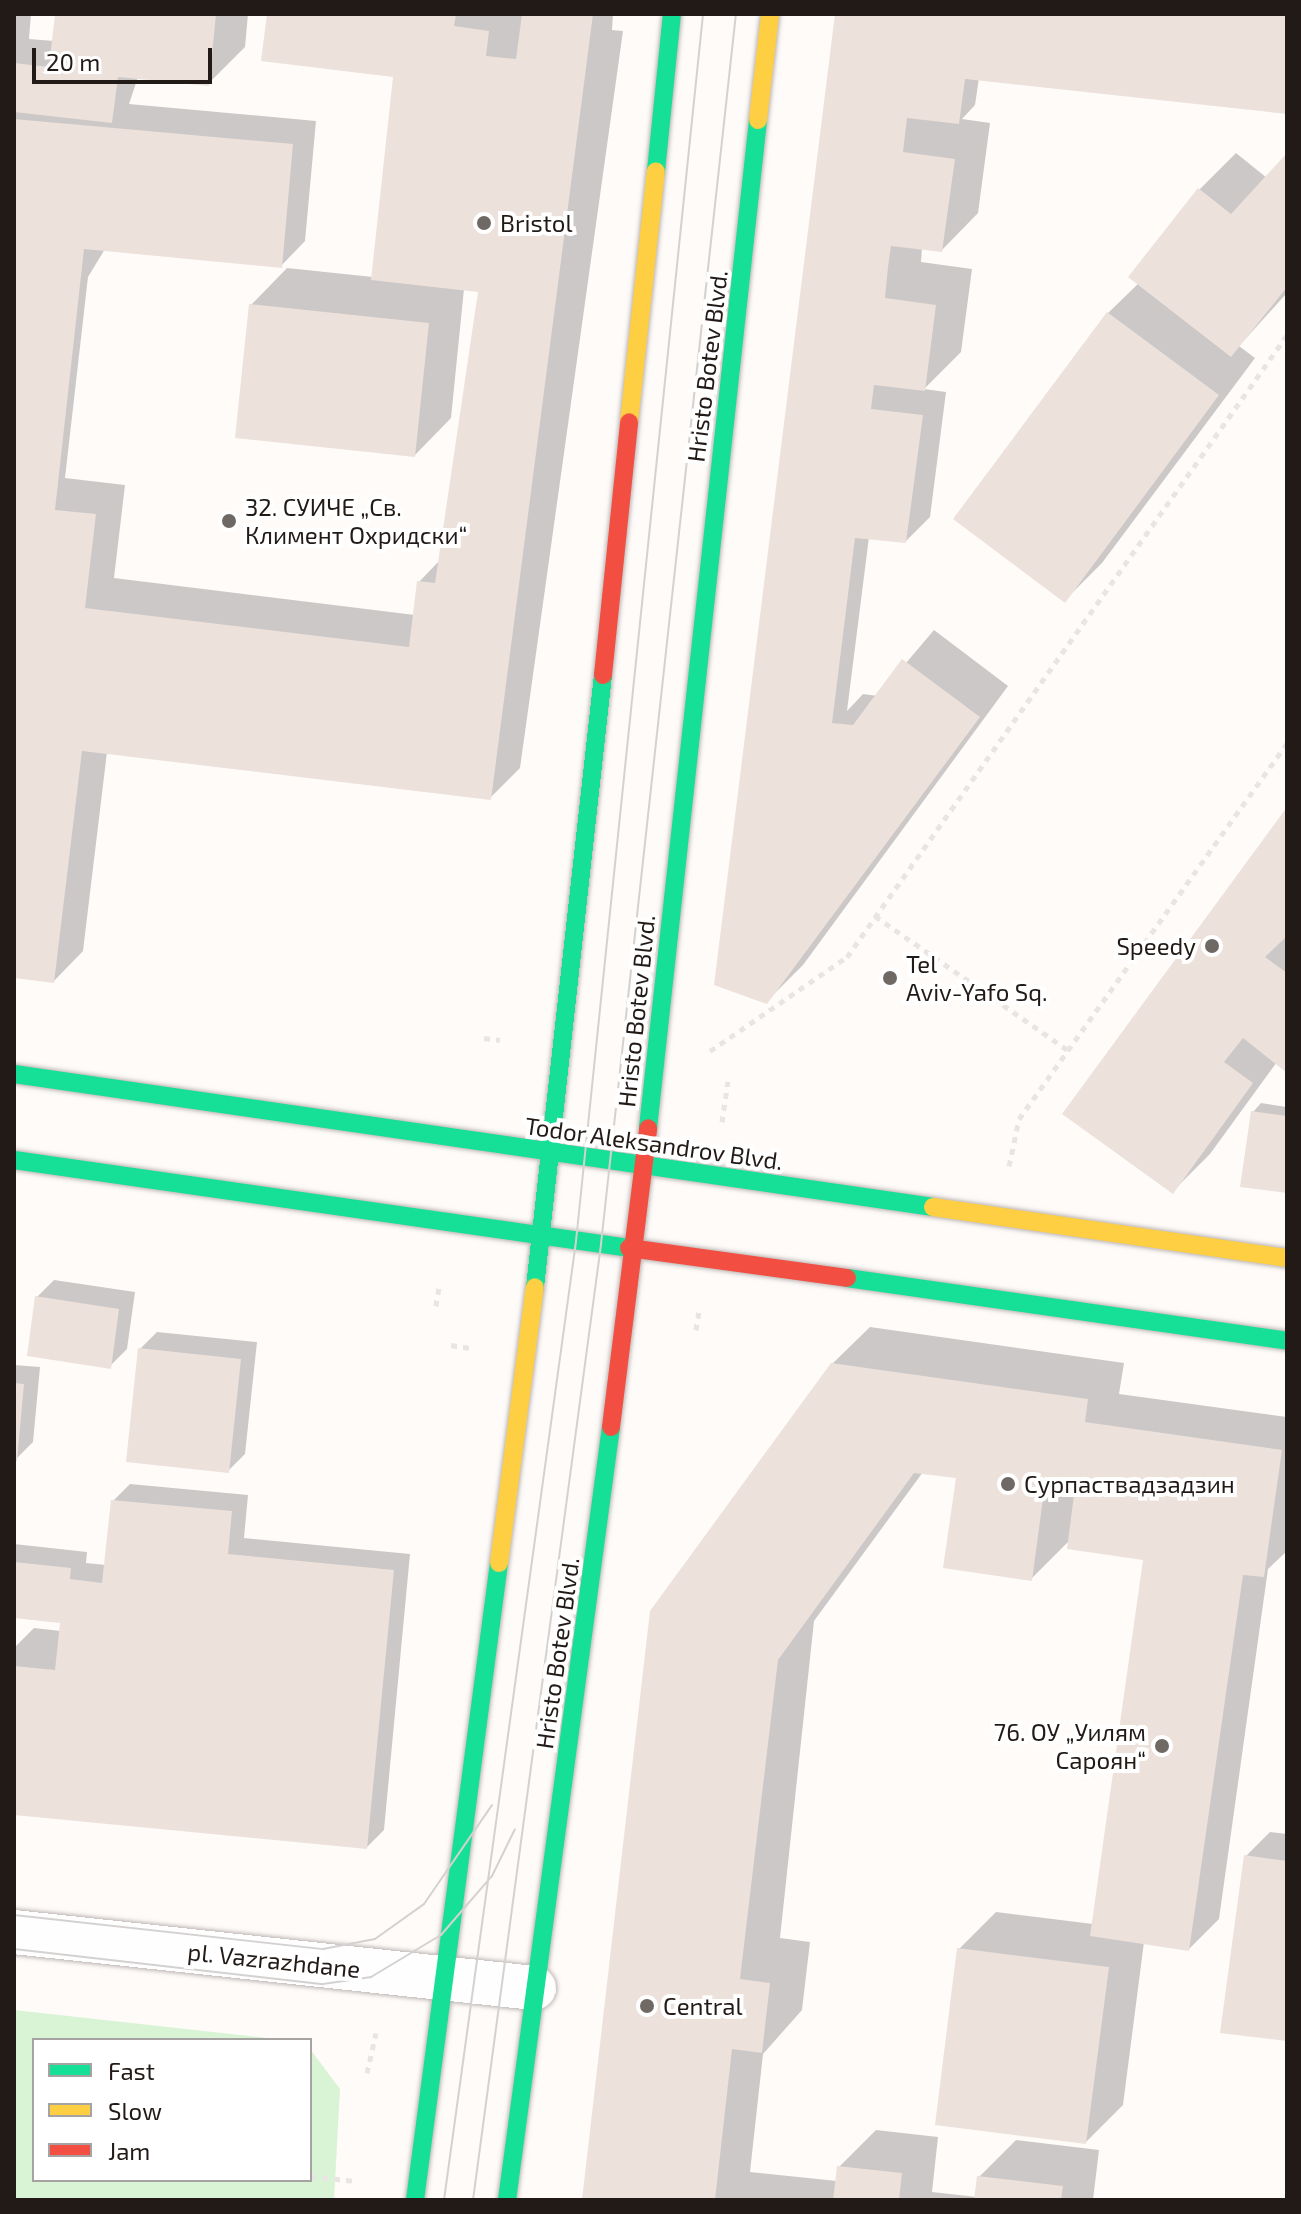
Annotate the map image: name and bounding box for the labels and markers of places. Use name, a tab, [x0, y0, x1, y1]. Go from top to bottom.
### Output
place label: Bristol	[500, 209, 573, 237]
marker: Bristol	[475, 214, 493, 232]
place label: 32. СУИЧЕ „Св. Климент Охридски“	[245, 493, 467, 549]
marker: 32. СУИЧЕ „Св. Климент Охридски“	[220, 512, 238, 530]
place label: Speedy	[1116, 932, 1196, 960]
marker: Speedy	[1203, 937, 1221, 955]
place label: Tel Aviv-Yafo Sq.	[906, 950, 1047, 1006]
marker: Tel Aviv-Yafo Sq.	[881, 969, 899, 987]
place label: Сурпаствадзадзин	[1024, 1470, 1235, 1498]
marker: Сурпаствадзадзин	[999, 1475, 1017, 1493]
place label: 76. ОУ „Уилям Сароян“	[994, 1718, 1146, 1774]
marker: 76. ОУ „Уилям Сароян“	[1153, 1737, 1171, 1755]
place label: Central	[663, 1992, 743, 2020]
marker: Central	[638, 1997, 656, 2015]

